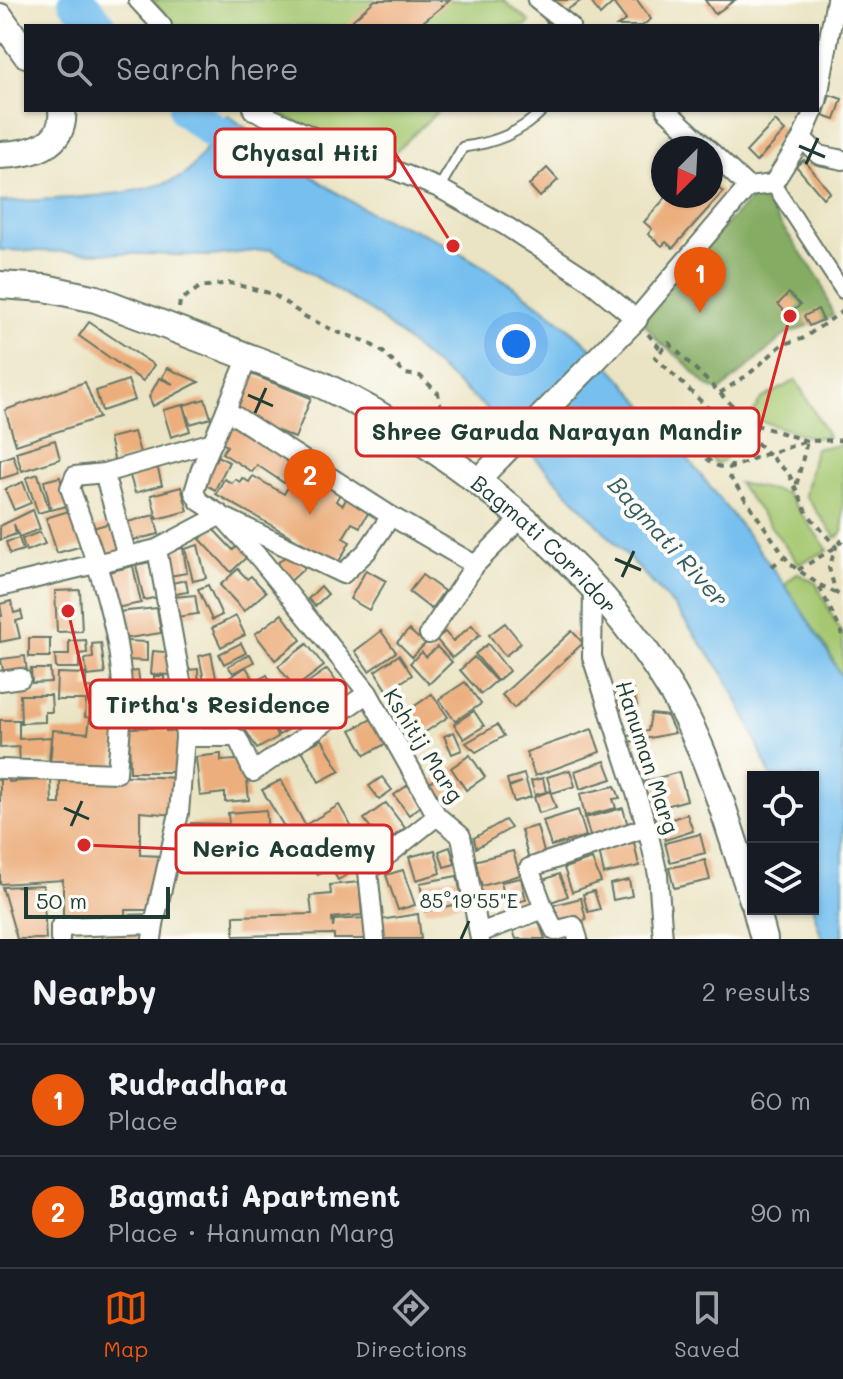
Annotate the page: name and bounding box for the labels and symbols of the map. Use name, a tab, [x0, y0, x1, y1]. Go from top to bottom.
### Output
callout: Chyasal Hiti	[215, 129, 395, 177]
text: Chyasal Hiti	[231, 136, 379, 167]
north arrow	[651, 136, 723, 208]
pin: 1	[674, 247, 726, 313]
your location	[496, 324, 536, 364]
callout: Shree Garuda Narayan Mandir	[356, 408, 759, 456]
text: Shree Garuda Narayan Mandir	[372, 415, 742, 446]
pin: 2	[284, 449, 336, 515]
street label: Bagmati Corridor	[466, 468, 624, 619]
water label: Bagmati River	[602, 469, 736, 613]
street label: Hanuman Marg	[610, 677, 686, 837]
callout: Tirtha's Residence	[90, 680, 346, 728]
street label: Kshitij Marg	[378, 683, 470, 807]
text: Tirtha's Residence	[106, 688, 330, 719]
callout: Neric Academy	[176, 825, 392, 873]
text: Neric Academy	[192, 832, 376, 863]
scale bar	[24, 883, 170, 919]
text: 85°19'55"E	[420, 887, 518, 913]

